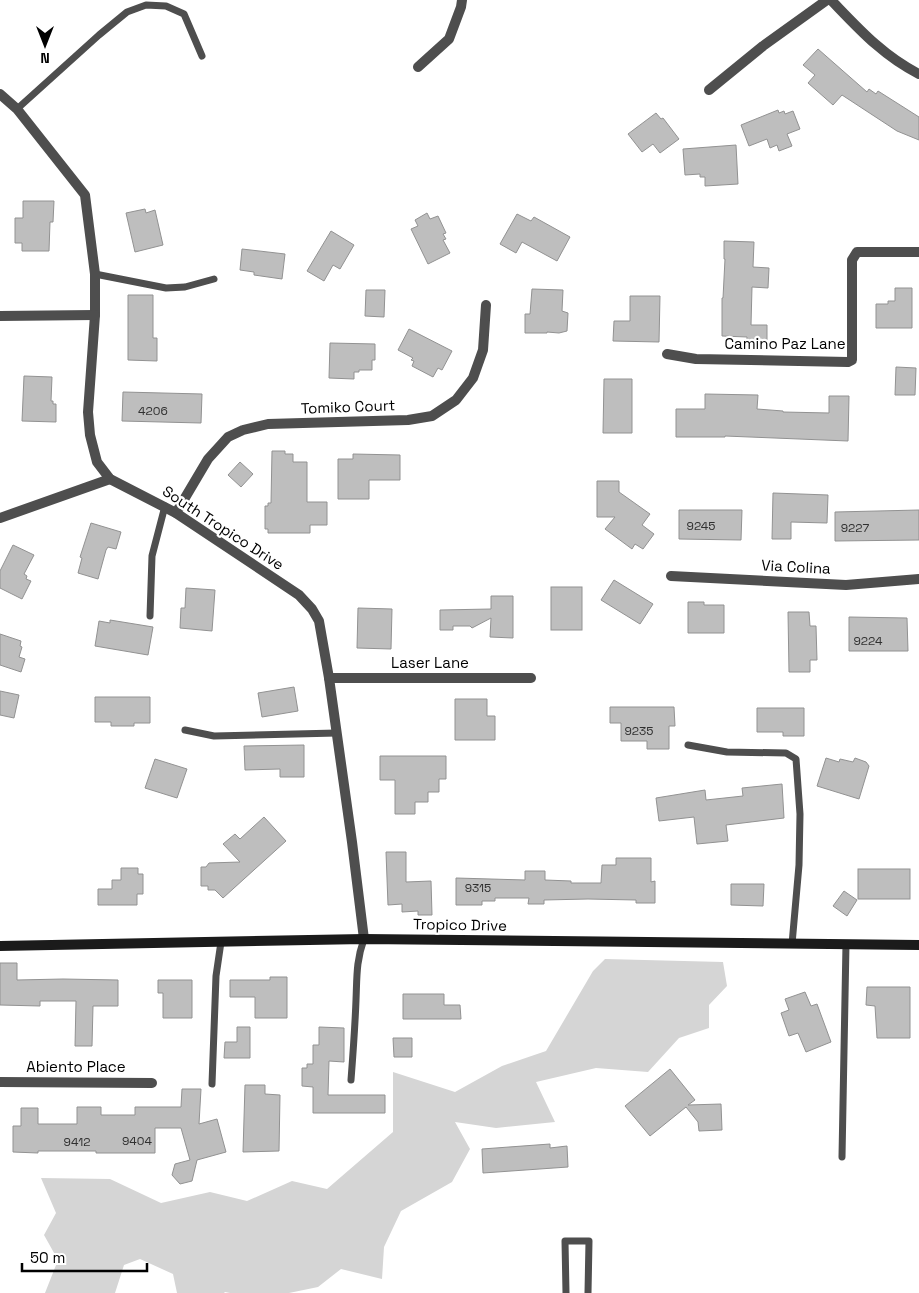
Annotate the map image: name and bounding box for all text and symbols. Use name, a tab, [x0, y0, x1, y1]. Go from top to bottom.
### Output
north arrow	[20, 20, 70, 70]
text: N	[40, 49, 50, 67]
street label: Camino Paz Lane	[724, 334, 846, 353]
street label: Tomiko Court	[300, 395, 396, 418]
house number: 4206	[138, 403, 168, 419]
street label: South Tropico Drive	[159, 481, 288, 574]
house number: 9245	[687, 518, 715, 534]
house number: 9227	[841, 520, 869, 536]
street label: Via Colina	[761, 555, 832, 578]
house number: 9224	[854, 633, 883, 649]
street label: Laser Lane	[391, 653, 469, 672]
house number: 9235	[625, 723, 653, 739]
house number: 9315	[465, 880, 491, 896]
street label: Tropico Drive	[413, 914, 507, 935]
street label: Abiento Place	[26, 1057, 126, 1076]
house number: 9404	[122, 1133, 153, 1149]
house number: 9412	[64, 1134, 90, 1150]
scale bar	[22, 1240, 148, 1272]
text: 50 m	[30, 1248, 65, 1267]

